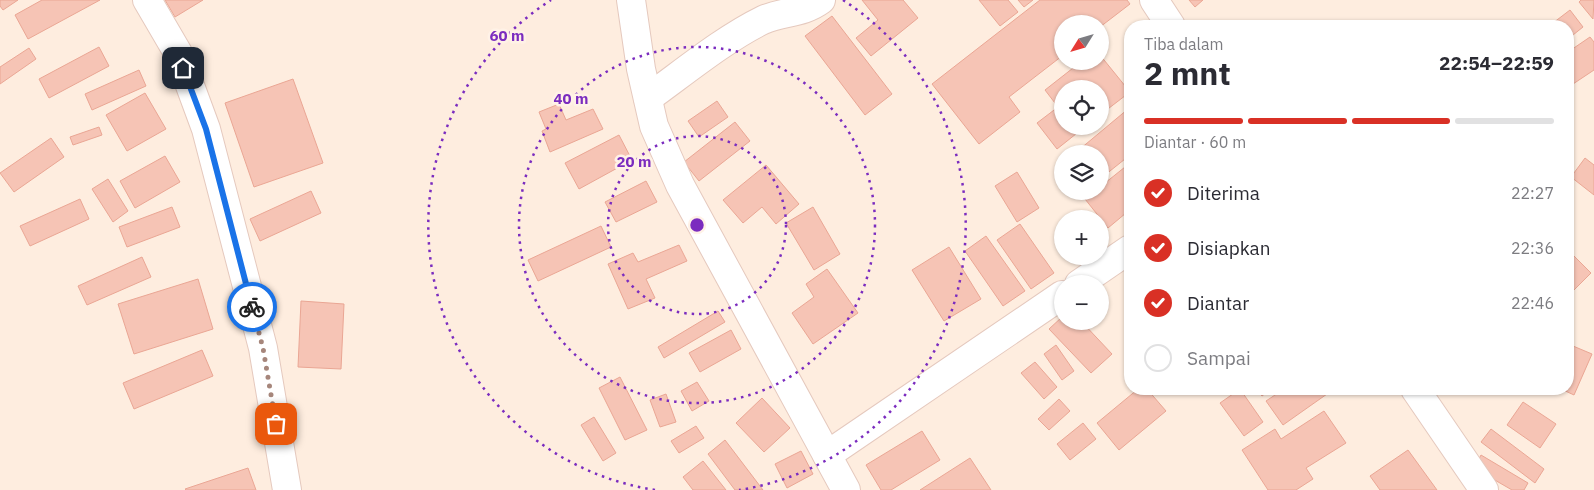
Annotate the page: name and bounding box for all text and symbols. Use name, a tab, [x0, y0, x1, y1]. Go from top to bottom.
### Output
north arrow	[1054, 15, 1109, 70]
map controls	[1054, 15, 1109, 330]
text: 60 m	[490, 26, 524, 45]
text: Tiba dalam	[1144, 34, 1223, 54]
pin	[162, 47, 204, 89]
text: 22:54–22:59	[1439, 51, 1554, 75]
text: 2 mnt	[1144, 52, 1231, 94]
icon: home	[169, 54, 197, 82]
button: locate	[1054, 80, 1109, 135]
text: 40 m	[554, 89, 588, 108]
text: Diantar · 60 m	[1144, 132, 1246, 152]
button: layers	[1054, 145, 1109, 200]
text: 20 m	[617, 152, 651, 171]
icon: check	[1144, 179, 1172, 207]
text: Diterima	[1187, 181, 1260, 205]
text: 22:27	[1511, 183, 1554, 203]
button: +	[1054, 210, 1109, 265]
centre of rings	[688, 216, 706, 234]
icon: check	[1144, 234, 1172, 262]
text: Disiapkan	[1187, 236, 1271, 260]
text: 22:36	[1511, 238, 1554, 258]
button: −	[1054, 275, 1109, 330]
courier	[227, 282, 277, 332]
icon: check	[1144, 289, 1172, 317]
text: Diantar	[1187, 291, 1249, 315]
icon: bike	[238, 293, 266, 321]
text: 22:46	[1511, 293, 1554, 313]
text: Sampai	[1187, 346, 1251, 370]
pin	[255, 403, 297, 445]
icon: bag	[262, 410, 290, 438]

